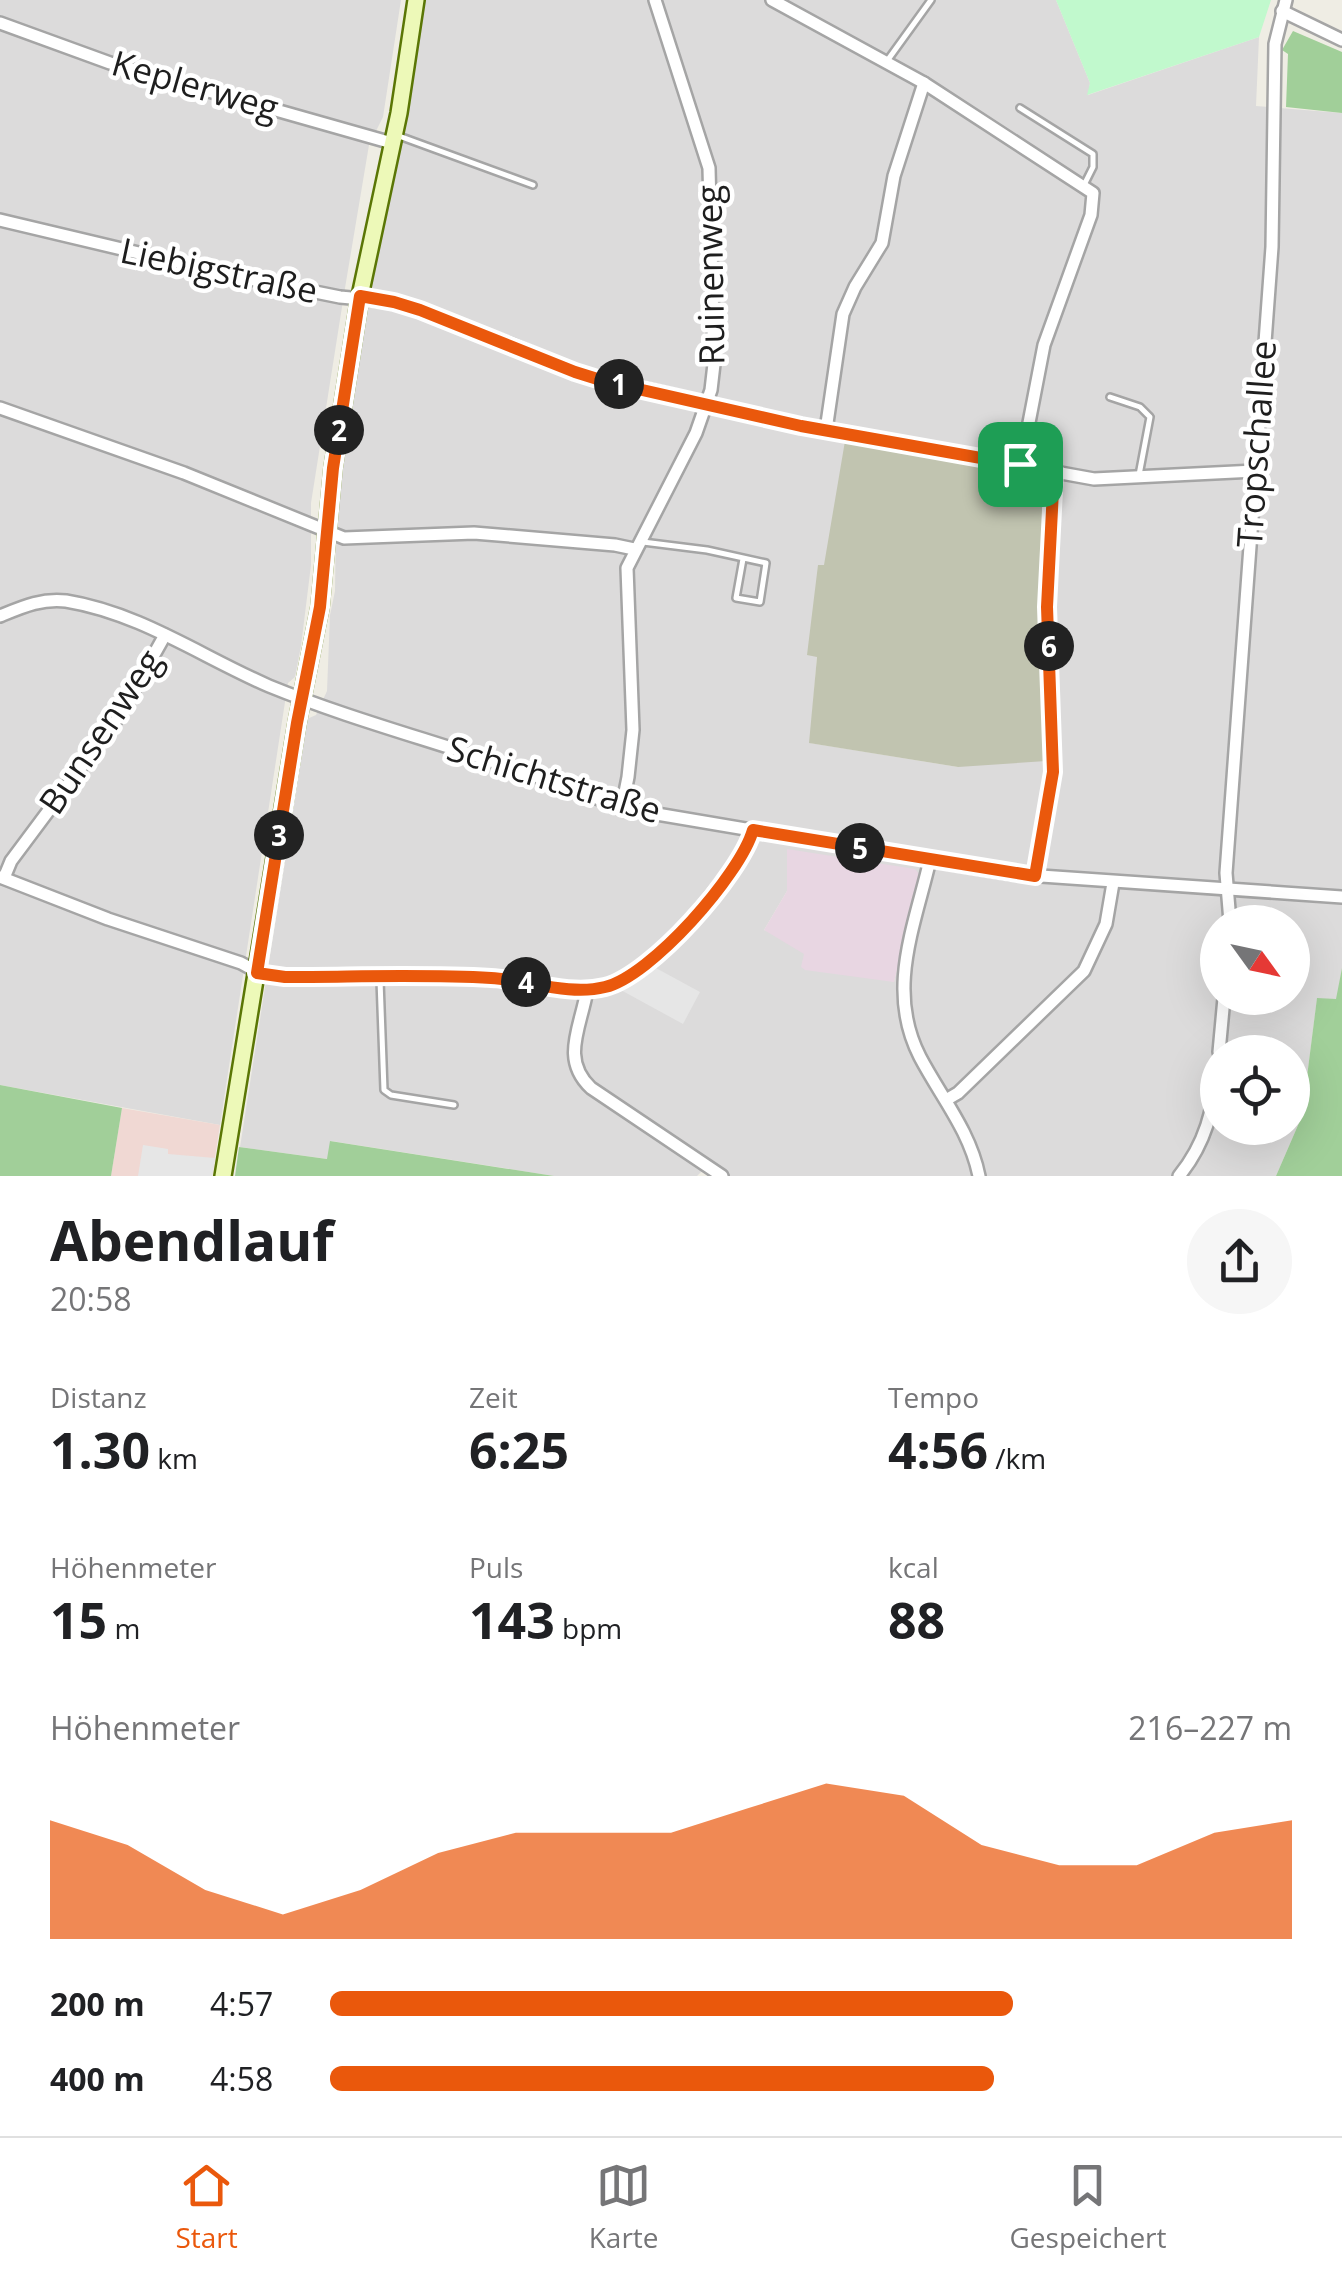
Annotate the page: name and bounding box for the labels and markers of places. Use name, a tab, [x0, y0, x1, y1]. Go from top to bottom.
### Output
pin: 1	[594, 359, 644, 409]
pin: 2	[314, 405, 364, 455]
pin	[978, 422, 1063, 507]
pin: 6	[1024, 621, 1074, 671]
pin: 3	[254, 810, 304, 860]
pin: 5	[835, 823, 885, 873]
pin: 4	[501, 957, 551, 1007]

